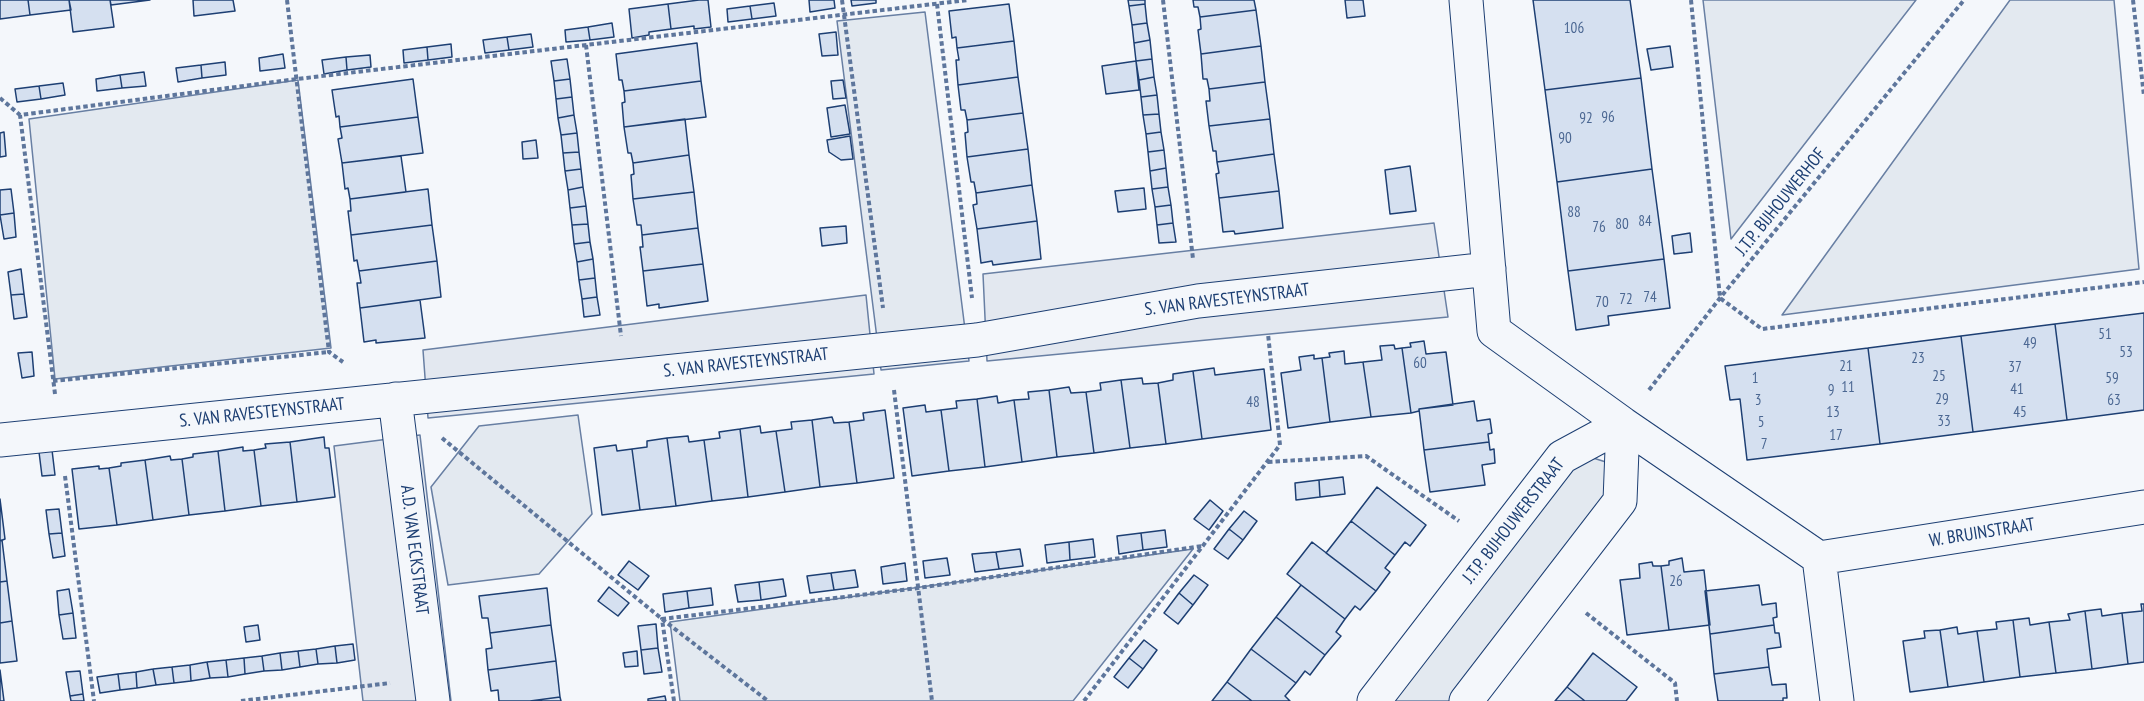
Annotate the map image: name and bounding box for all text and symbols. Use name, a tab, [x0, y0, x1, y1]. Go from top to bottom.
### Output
house number: 106	[1564, 20, 1584, 38]
house number: 96	[1601, 109, 1615, 127]
house number: 92	[1579, 110, 1593, 128]
house number: 90	[1558, 130, 1572, 148]
street label: J.T.P. BIJHOUWERHOF	[1731, 144, 1831, 260]
house number: 88	[1567, 204, 1581, 222]
house number: 84	[1638, 213, 1652, 231]
house number: 80	[1615, 216, 1629, 234]
house number: 76	[1592, 219, 1606, 237]
street label: S. VAN RAVESTEYNSTRAAT	[1143, 279, 1311, 321]
house number: 74	[1643, 289, 1657, 307]
house number: 72	[1619, 291, 1633, 309]
house number: 70	[1595, 294, 1609, 312]
house number: 51	[2098, 326, 2112, 344]
house number: 49	[2023, 335, 2037, 353]
street label: S. VAN RAVESTEYNSTRAAT	[662, 344, 830, 382]
house number: 53	[2119, 344, 2133, 362]
house number: 23	[1911, 350, 1925, 368]
house number: 60	[1413, 355, 1427, 373]
house number: 21	[1839, 358, 1853, 376]
house number: 37	[2008, 359, 2022, 377]
house number: 25	[1932, 368, 1946, 386]
house number: 1	[1752, 370, 1758, 388]
house number: 59	[2105, 370, 2119, 388]
house number: 11	[1841, 379, 1855, 397]
house number: 41	[2010, 381, 2024, 399]
house number: 9	[1828, 382, 1834, 400]
house number: 29	[1935, 391, 1949, 409]
house number: 3	[1755, 392, 1761, 410]
house number: 63	[2107, 392, 2121, 410]
street label: S. VAN RAVESTEYNSTRAAT	[178, 394, 346, 432]
house number: 48	[1246, 394, 1260, 412]
house number: 13	[1826, 404, 1840, 422]
house number: 45	[2013, 404, 2027, 422]
house number: 33	[1937, 413, 1951, 431]
house number: 5	[1758, 414, 1764, 432]
house number: 17	[1829, 427, 1843, 445]
house number: 7	[1761, 436, 1767, 454]
street label: J.T.P. BIJHOUWERSTRAAT	[1458, 454, 1570, 588]
street label: A.D. VAN ECKSTRAAT	[395, 484, 433, 616]
street label: W. BRUINSTRAAT	[1928, 514, 2036, 552]
house number: 26	[1669, 573, 1683, 591]

